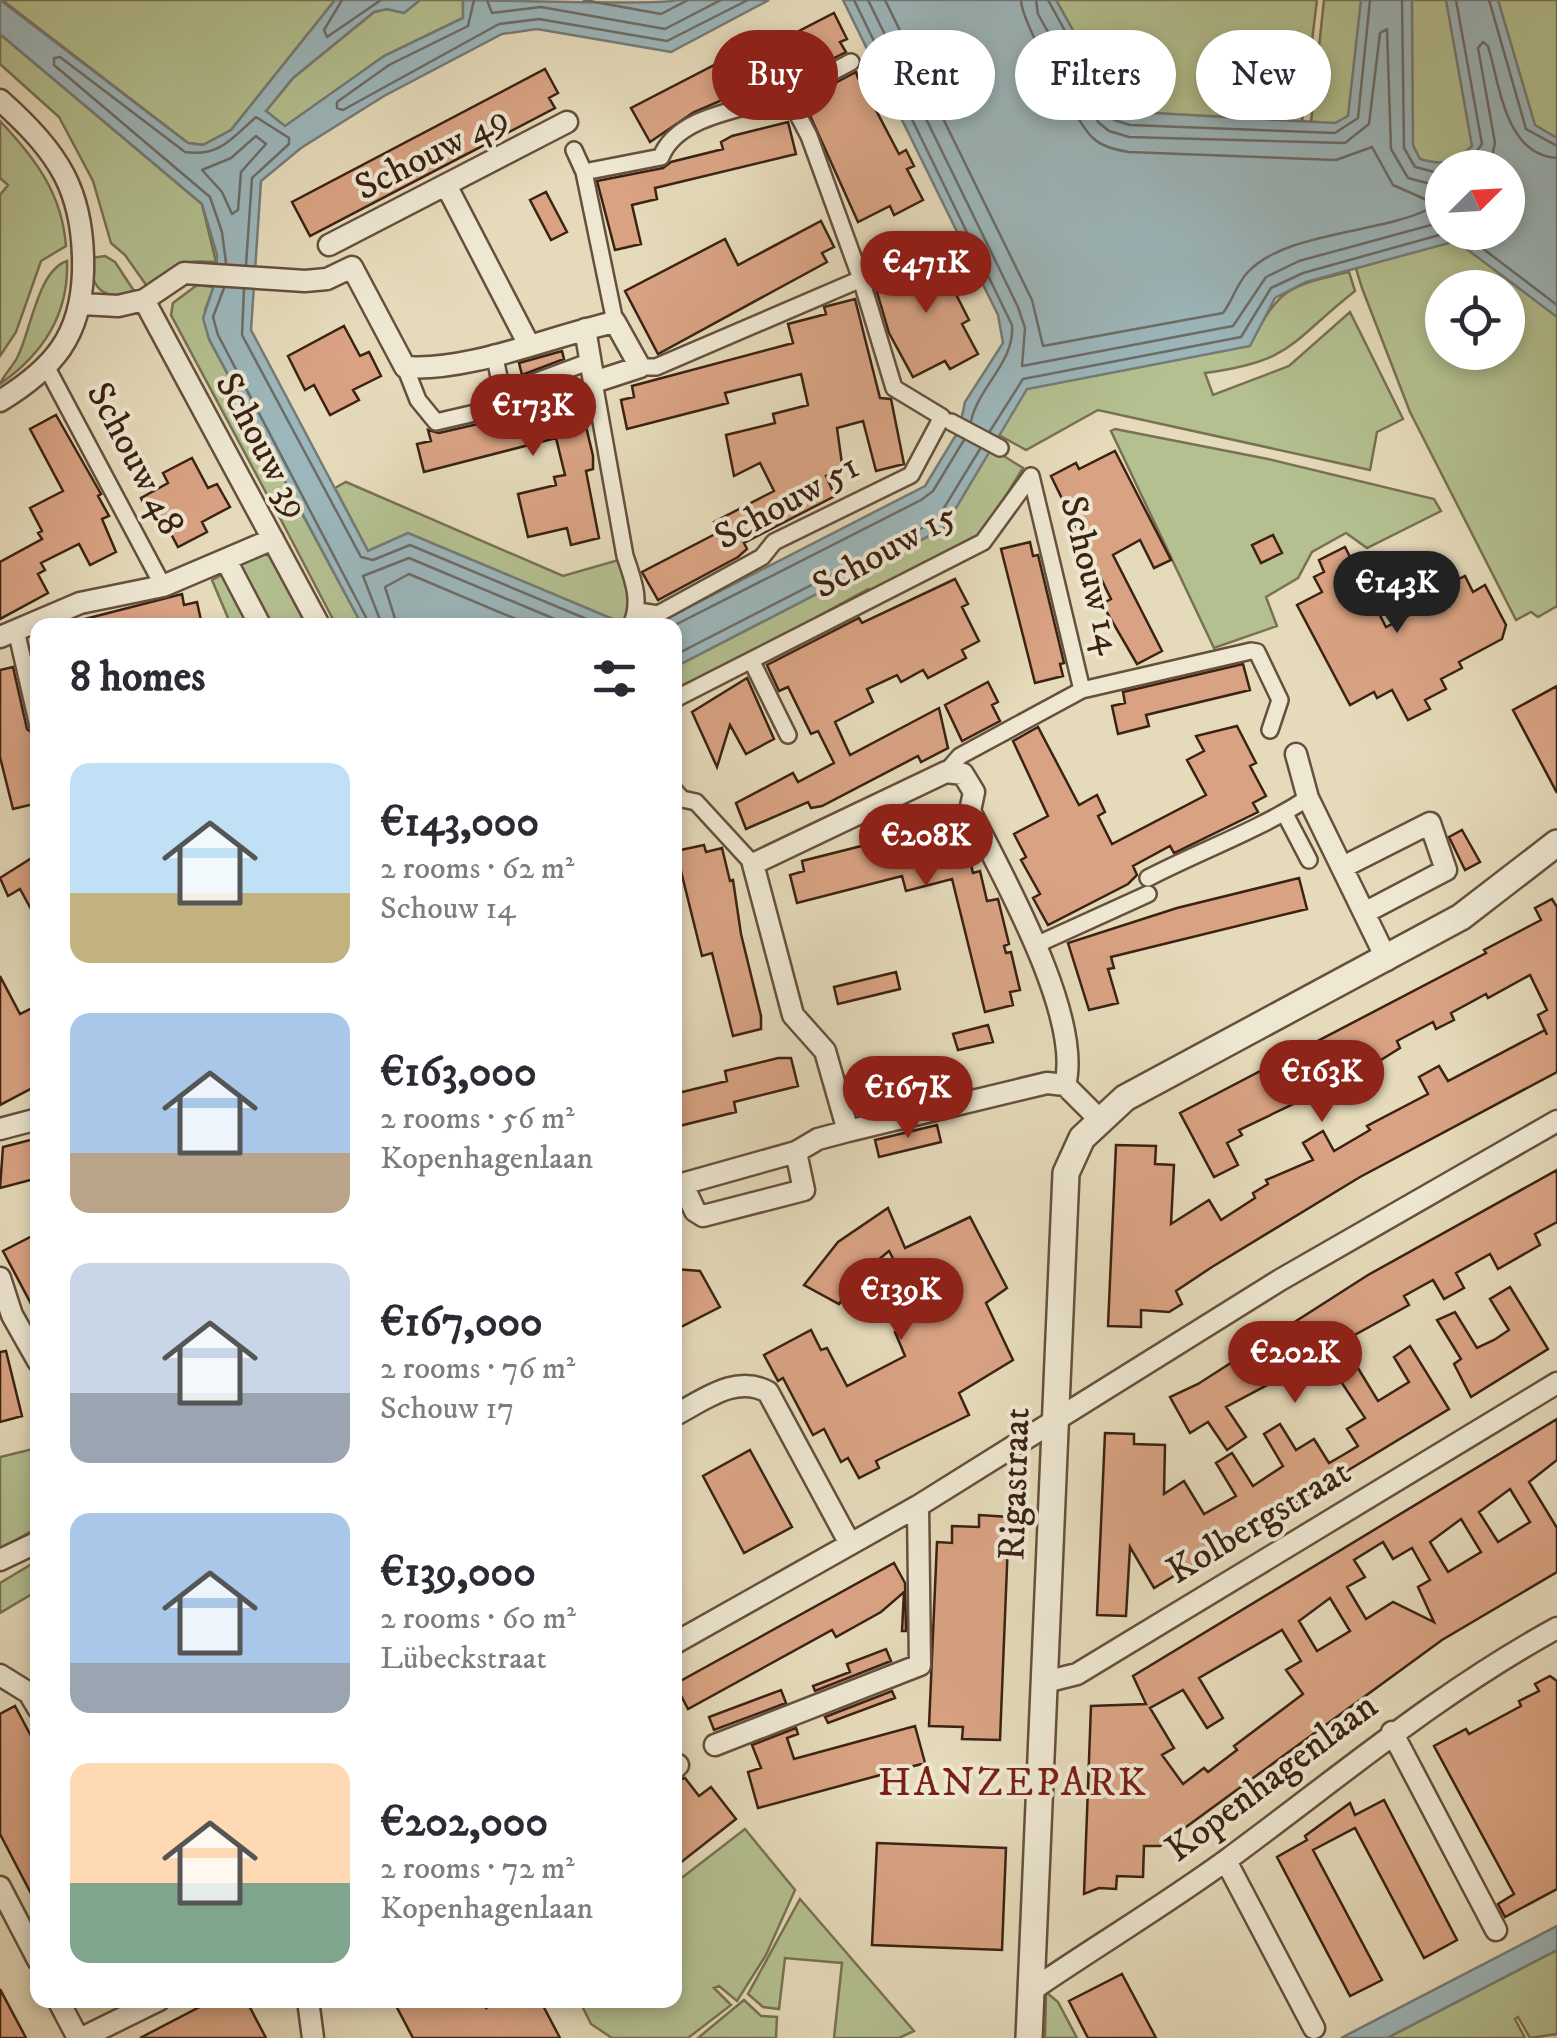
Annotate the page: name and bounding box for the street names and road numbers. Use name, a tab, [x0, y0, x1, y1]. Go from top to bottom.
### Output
street label: Schouw 49	[347, 94, 517, 212]
street label: Schouw 39	[204, 365, 320, 527]
street label: Schouw 48	[75, 374, 195, 544]
street label: Schouw 51	[706, 443, 868, 561]
street label: Schouw 14	[1048, 491, 1134, 660]
street label: Schouw 15	[804, 492, 966, 610]
street label: Rigastraat	[988, 1407, 1042, 1561]
street label: Kolbergstraat	[1158, 1448, 1360, 1596]
street label: Kopenhagenlaan	[1156, 1683, 1388, 1873]

